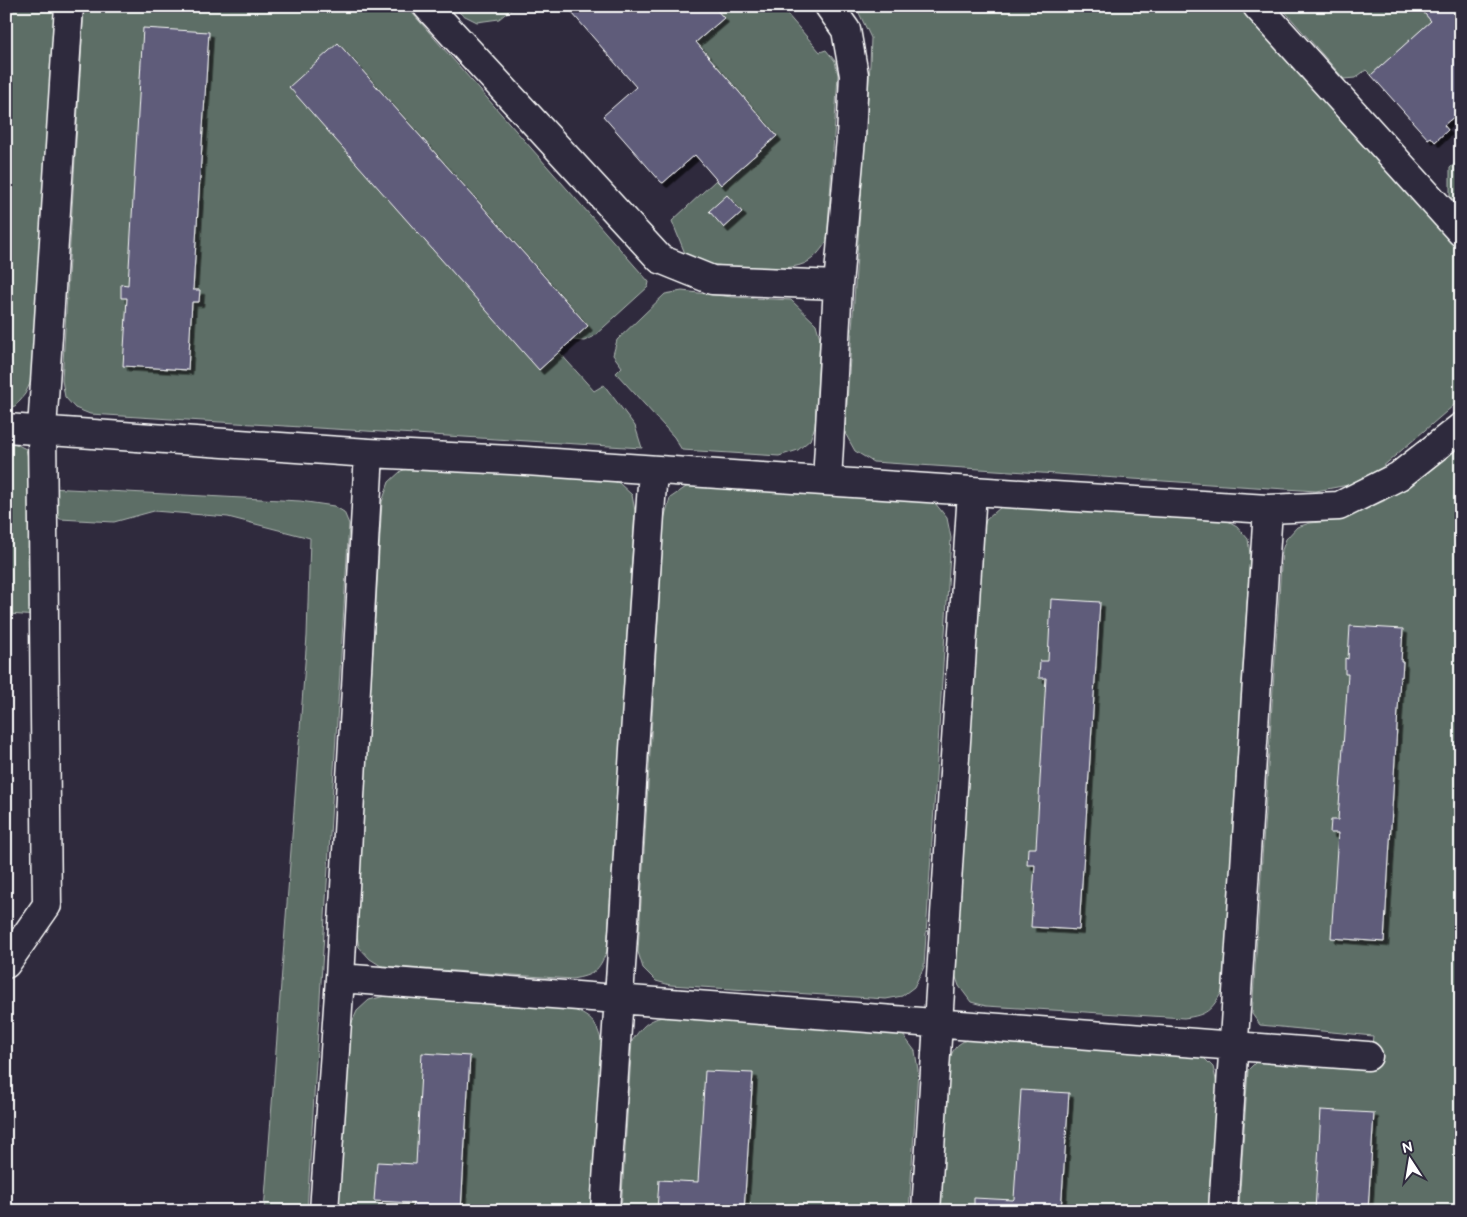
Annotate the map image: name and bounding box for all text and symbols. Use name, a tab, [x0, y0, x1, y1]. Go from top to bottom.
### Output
north arrow	[1384, 1134, 1434, 1184]
text: N	[1400, 1138, 1414, 1157]

